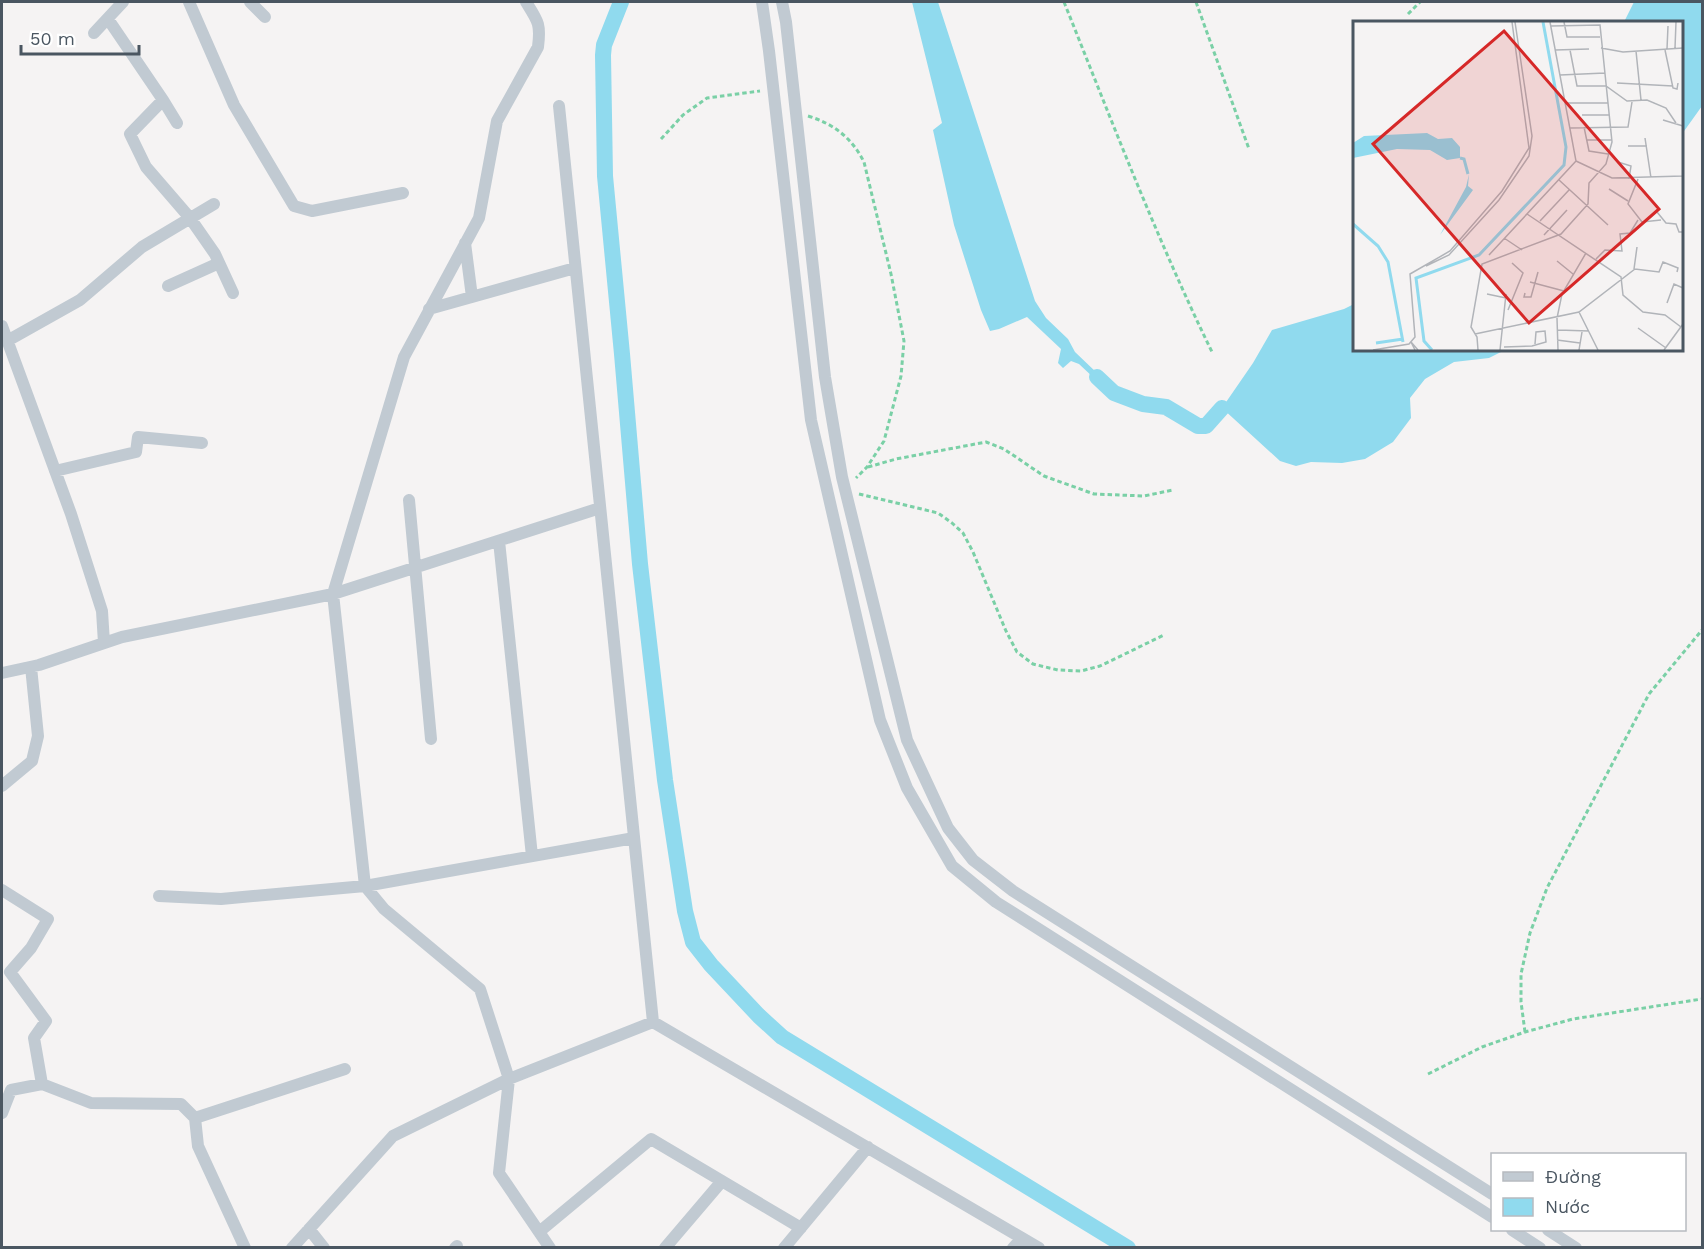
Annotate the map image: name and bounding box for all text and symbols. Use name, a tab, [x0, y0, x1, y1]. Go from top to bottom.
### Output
scale bar	[21, 18, 140, 56]
inset map	[1353, 21, 1683, 351]
text: 50 m	[30, 28, 75, 49]
legend	[1491, 1153, 1686, 1231]
text: Đường	[1545, 1166, 1601, 1187]
text: Nước	[1545, 1196, 1590, 1217]

